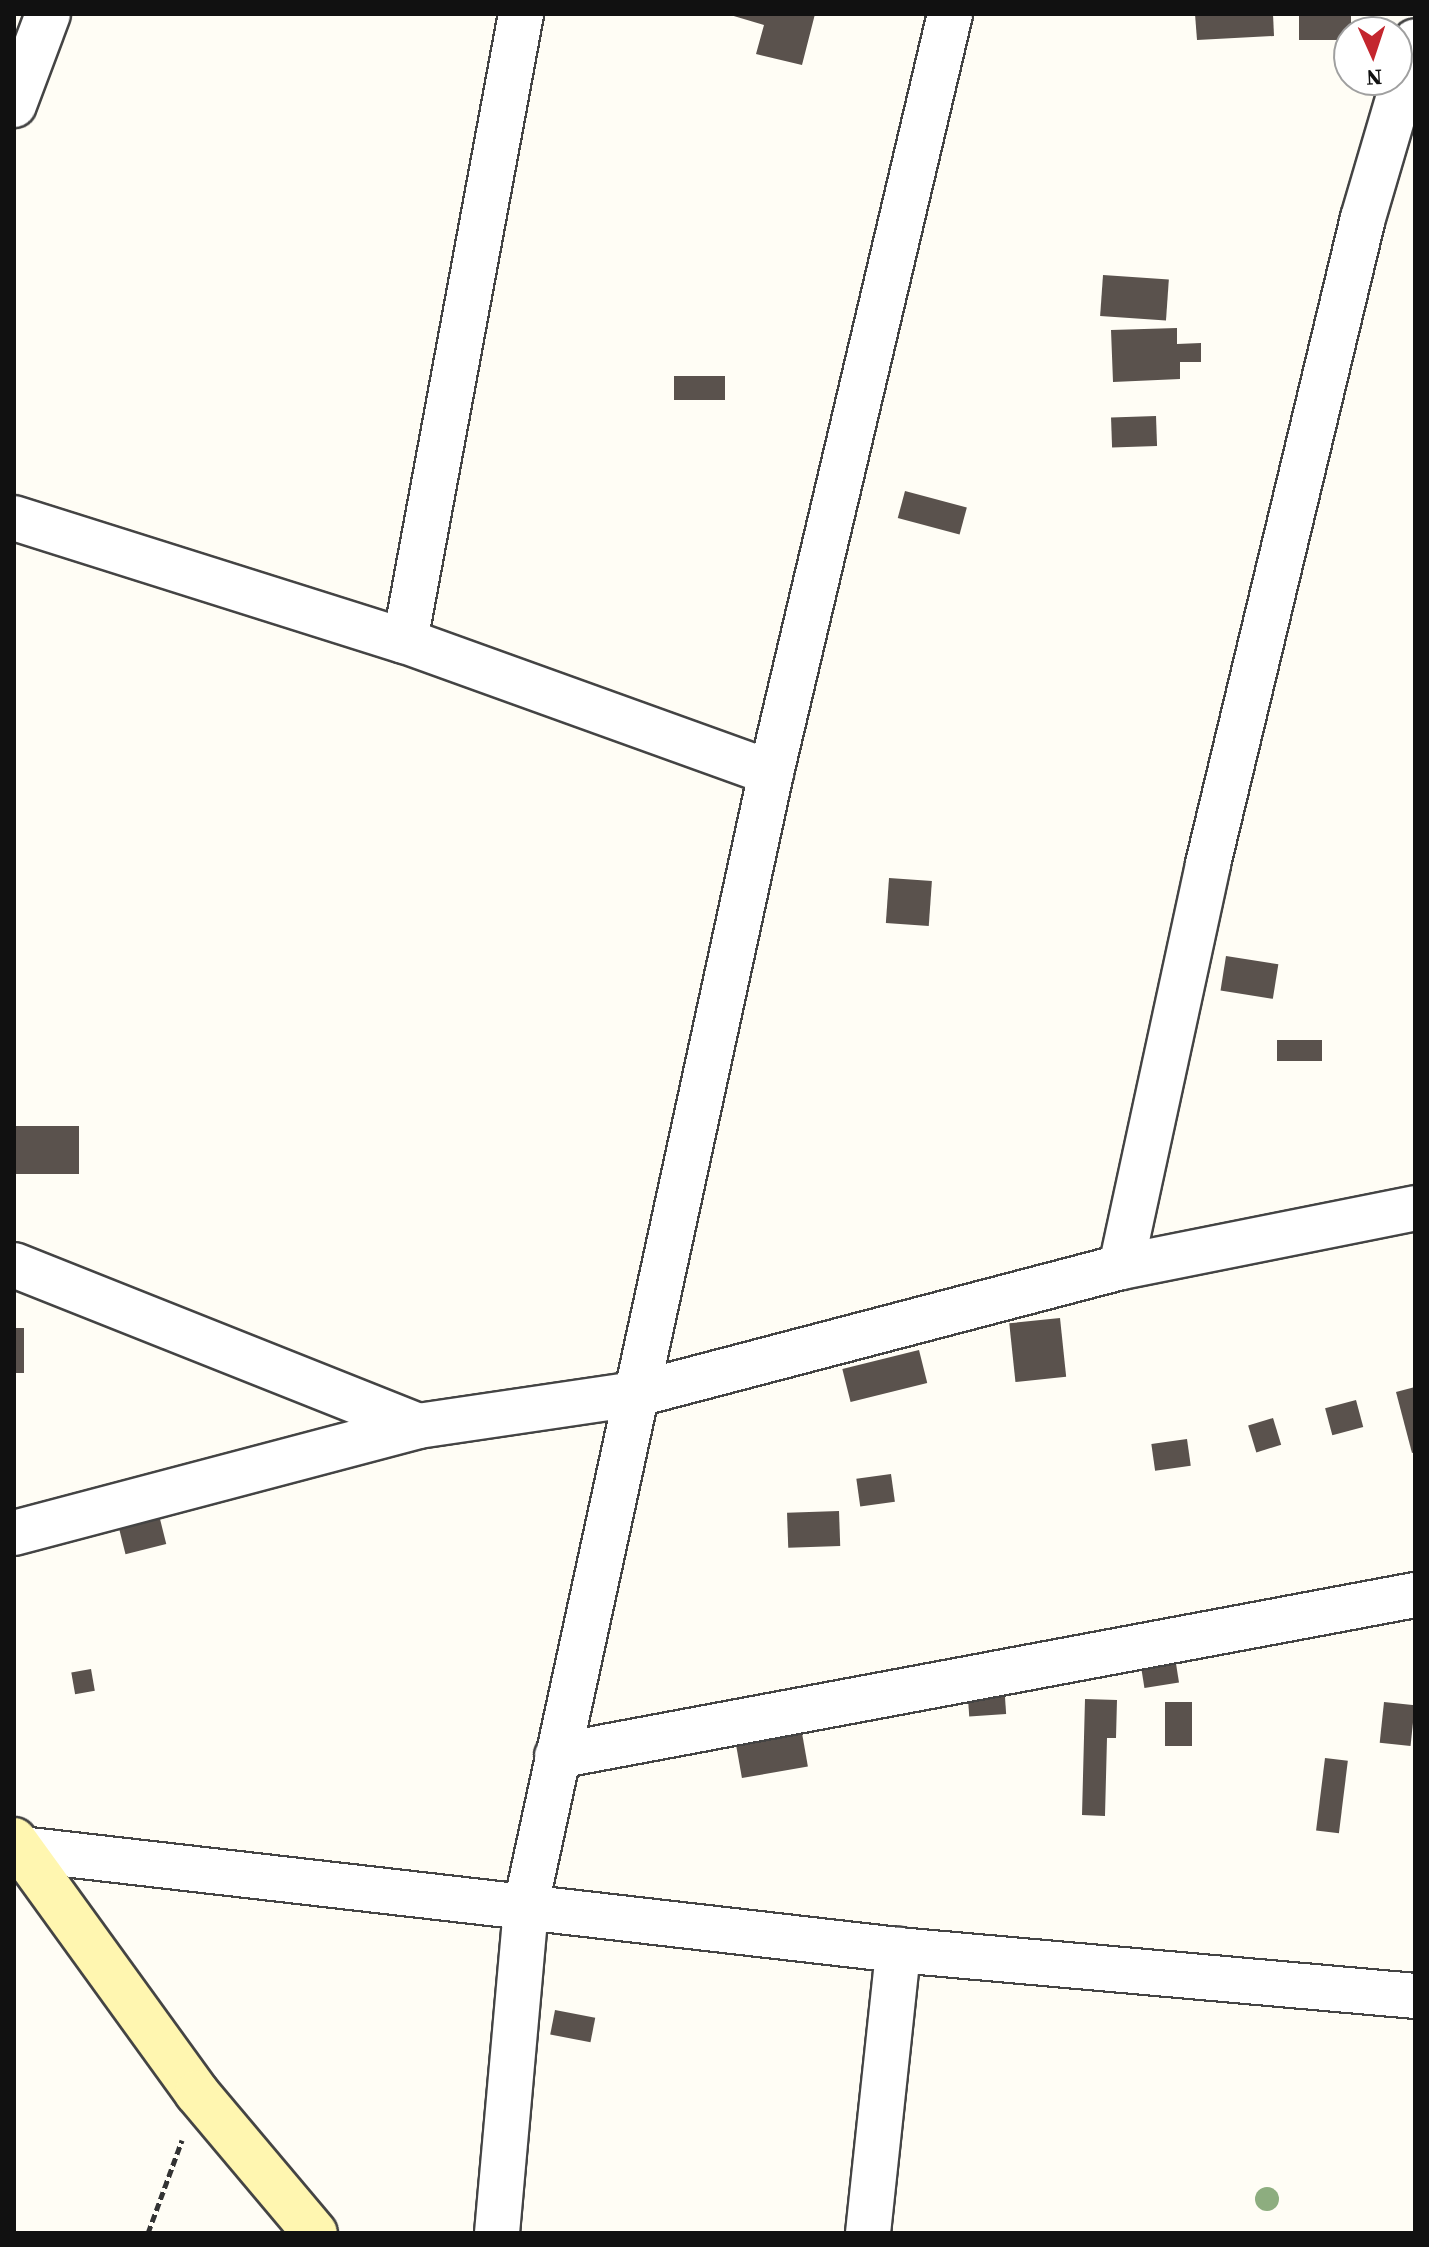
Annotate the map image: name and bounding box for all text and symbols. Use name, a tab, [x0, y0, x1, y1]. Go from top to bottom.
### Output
north arrow	[1333, 16, 1413, 96]
text: N	[1365, 63, 1383, 93]

